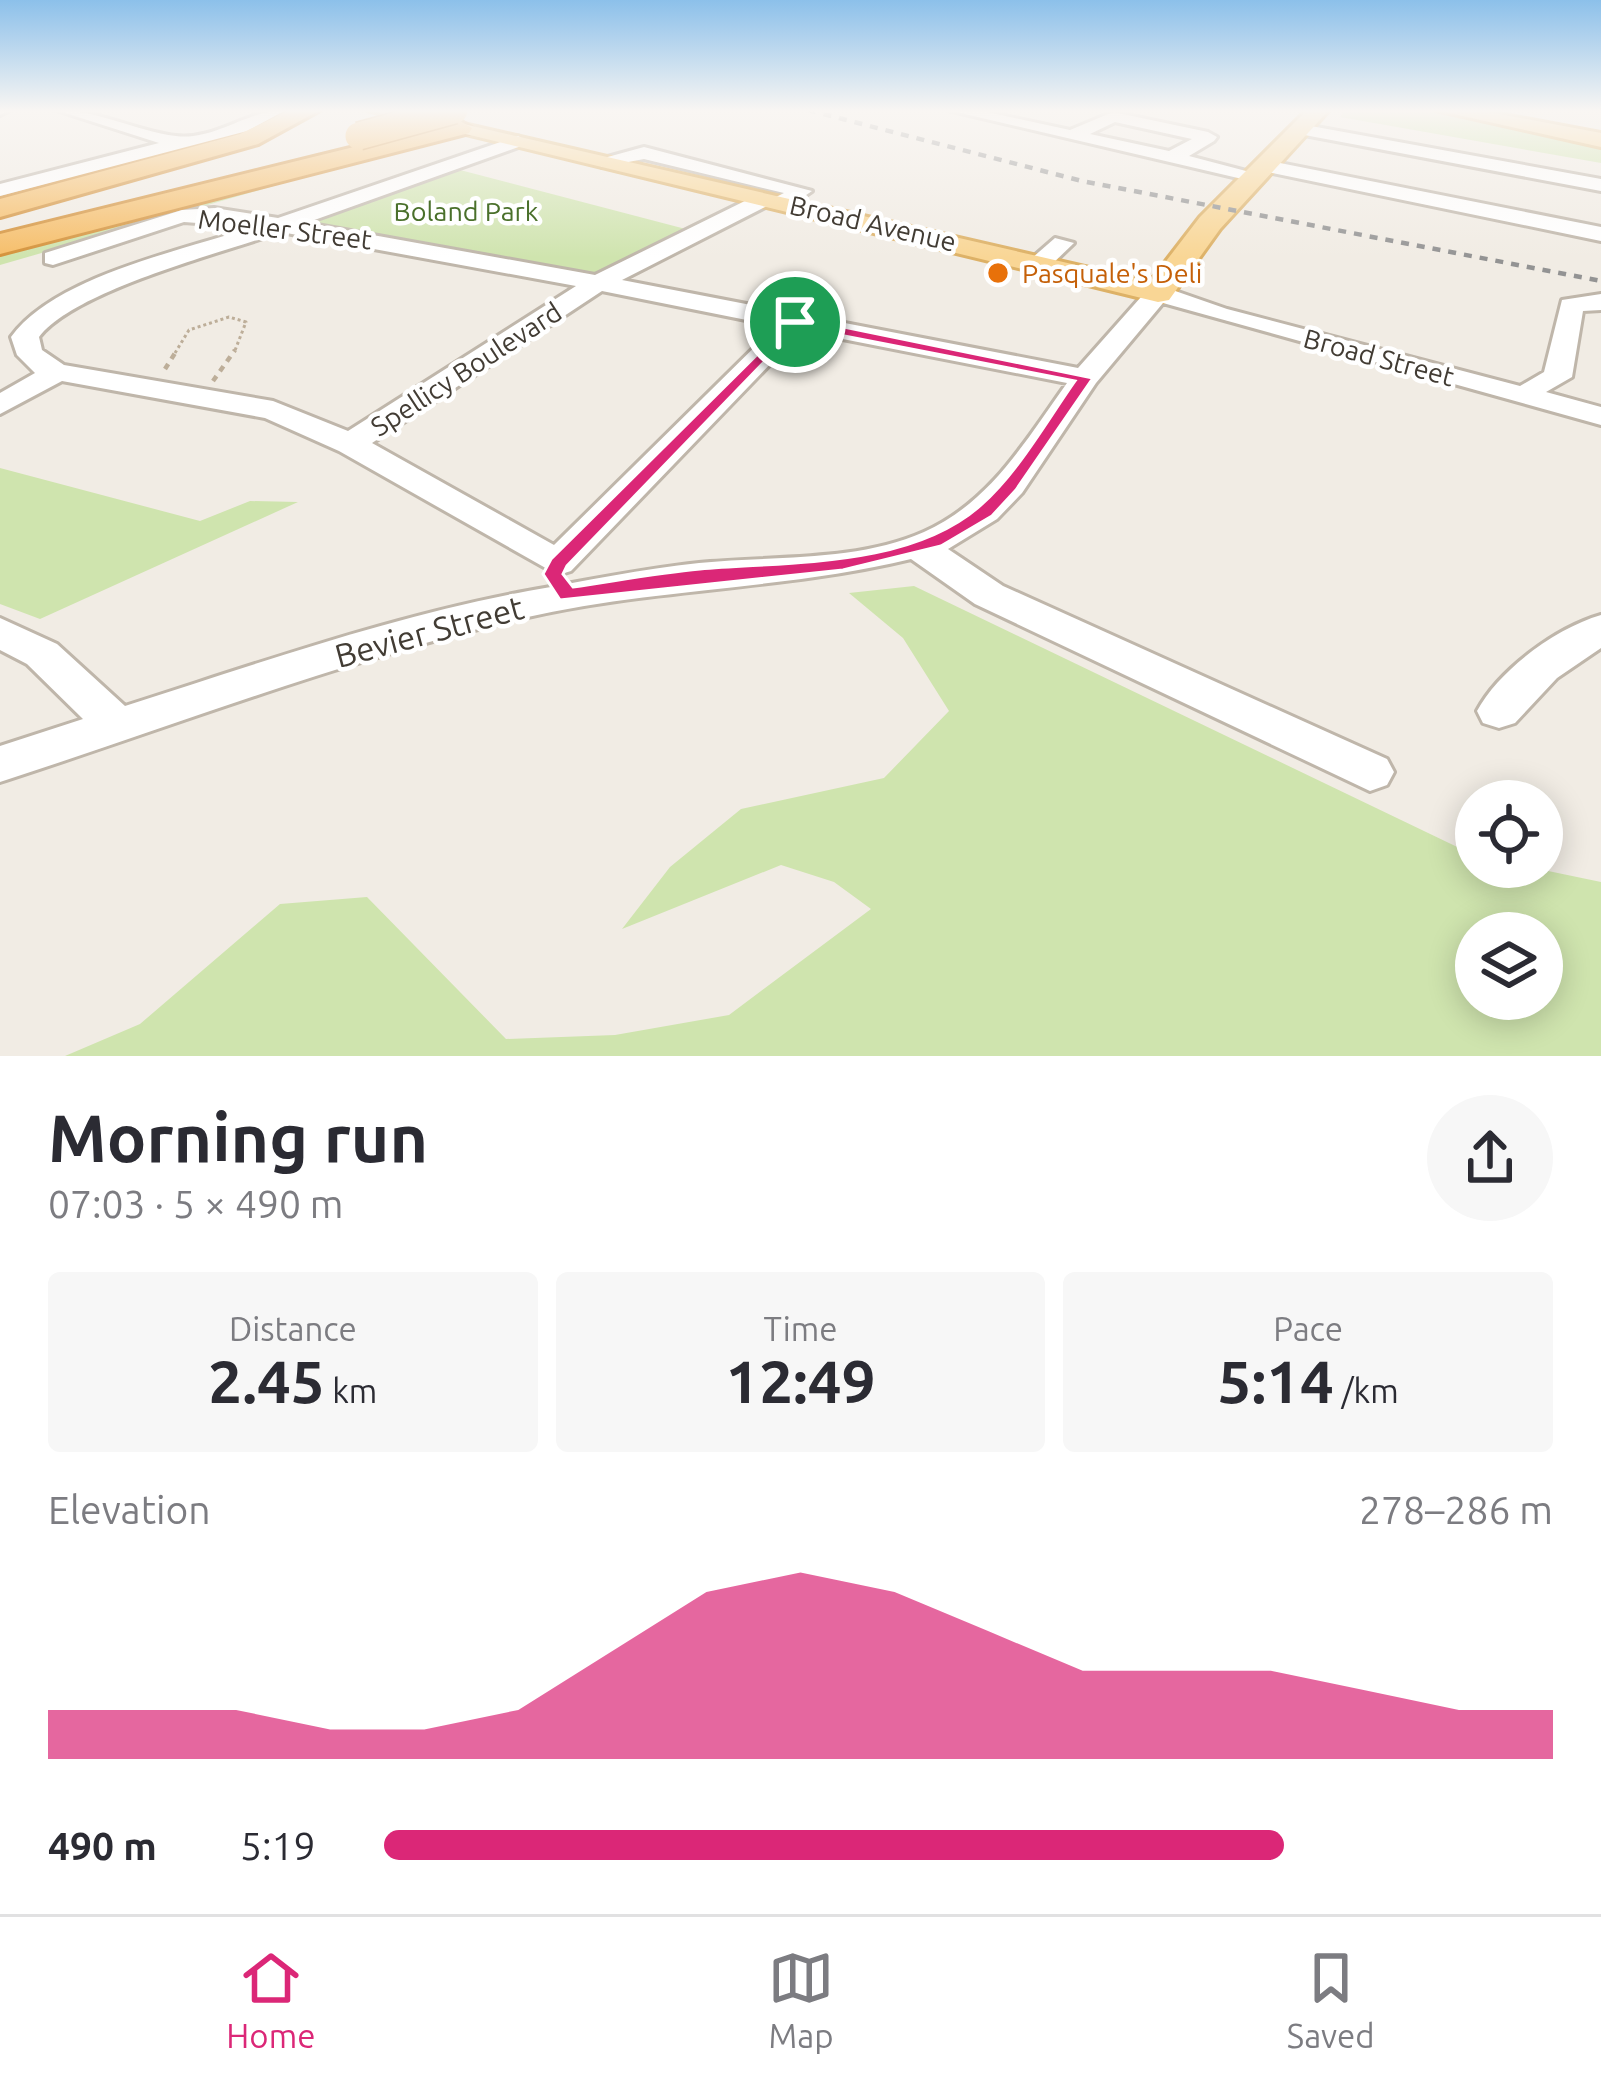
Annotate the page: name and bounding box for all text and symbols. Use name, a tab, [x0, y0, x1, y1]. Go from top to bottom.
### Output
street label: Broad Avenue	[787, 189, 959, 257]
park label: Boland Park	[394, 196, 539, 226]
street label: Moeller Street	[196, 203, 374, 255]
place label: Pasquale's Deli	[1022, 258, 1202, 288]
marker: Pasquale's Deli	[985, 260, 1011, 286]
pin	[744, 271, 846, 373]
icon: arrive	[762, 289, 828, 355]
street label: Spellicy Boulevard	[365, 296, 567, 442]
street label: Broad Street	[1301, 323, 1458, 392]
street label: Bevier Street	[331, 588, 527, 674]
map controls	[1455, 780, 1563, 1020]
button: locate	[1455, 780, 1563, 888]
button: layers	[1455, 912, 1563, 1020]
button: share	[1427, 1095, 1553, 1221]
text: Morning run	[48, 1100, 428, 1174]
text: 07:03 · 5 × 490 m	[48, 1182, 343, 1225]
text: Distance	[229, 1310, 357, 1347]
text: Time	[764, 1310, 837, 1347]
text: Pace	[1273, 1310, 1343, 1347]
text: 2.45	[208, 1347, 325, 1414]
text: 12:49	[725, 1347, 876, 1414]
text: 5:14	[1218, 1347, 1334, 1414]
text: km	[325, 1372, 377, 1409]
text: /km	[1334, 1372, 1399, 1409]
text: Elevation	[48, 1488, 211, 1531]
text: 278–286 m	[1359, 1488, 1553, 1531]
text: 490 m	[48, 1824, 157, 1867]
text: 5:19	[240, 1824, 316, 1867]
tab: Home	[226, 1945, 315, 2054]
tab: Map	[768, 1945, 834, 2054]
tab: Saved	[1287, 1945, 1375, 2054]

